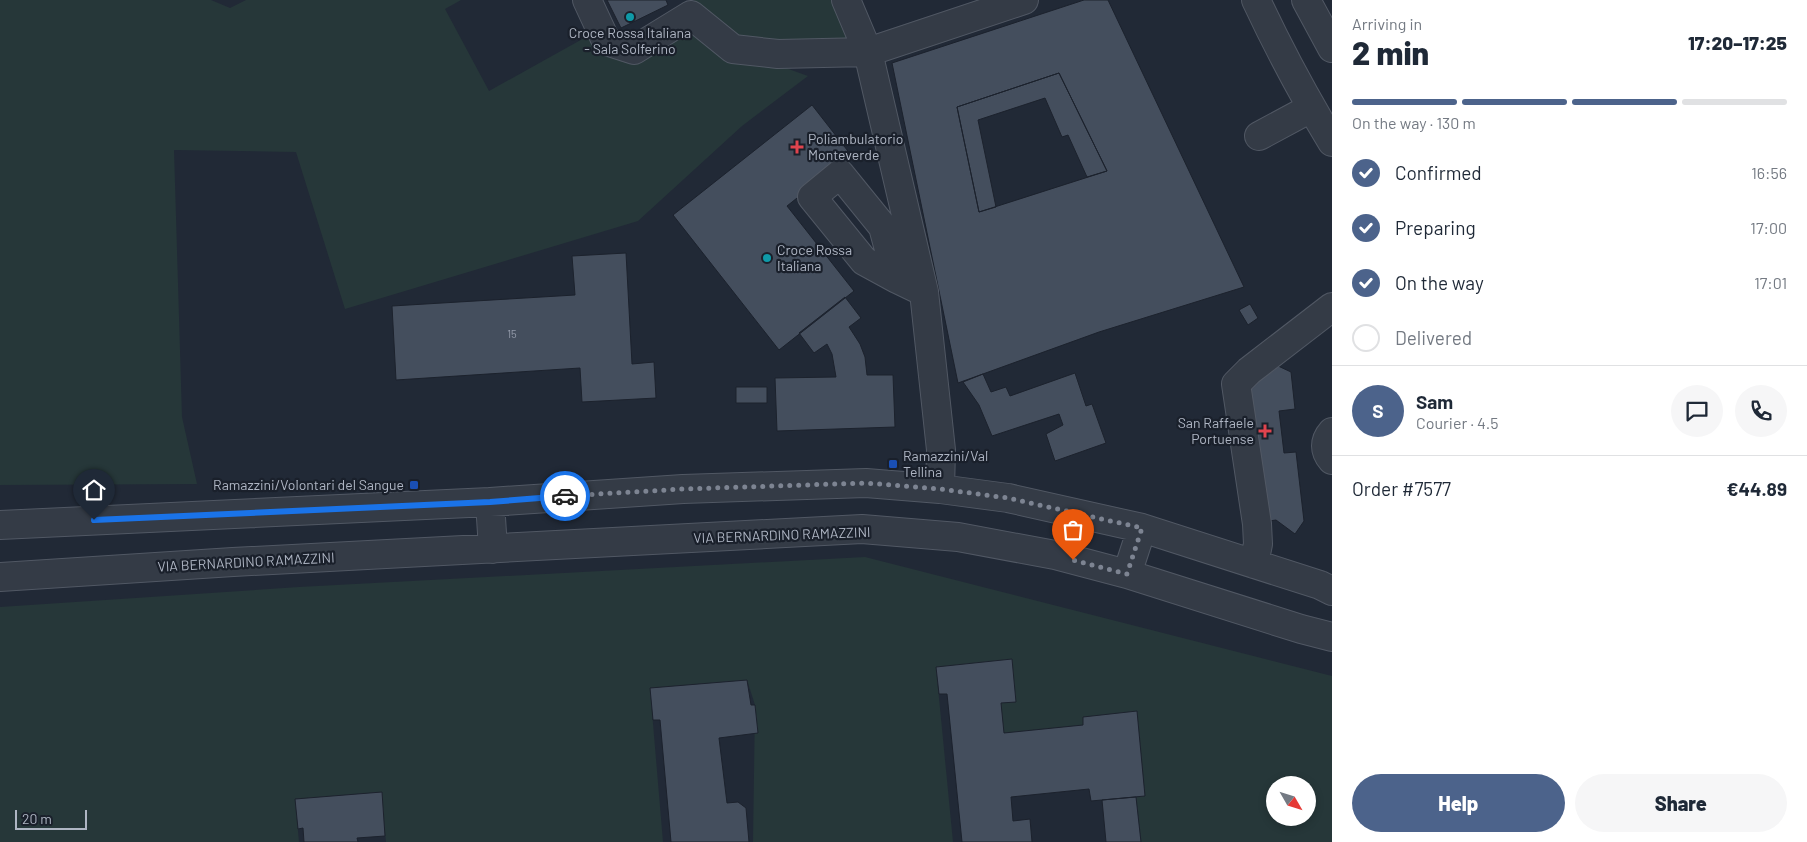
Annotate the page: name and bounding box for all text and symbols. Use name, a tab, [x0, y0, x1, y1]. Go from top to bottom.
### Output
marker: Croce Rossa Italiana - Sala Solferino	[624, 11, 636, 23]
text: Arriving in	[1352, 14, 1422, 33]
place label: Croce Rossa Italiana - Sala Solferino	[569, 24, 691, 57]
text: 17:20–17:25	[1688, 31, 1787, 54]
text: 2 min	[1352, 33, 1429, 71]
text: On the way · 130 m	[1352, 113, 1476, 132]
place label: Poliambulatorio Monteverde	[808, 130, 903, 163]
marker: Poliambulatorio Monteverde	[790, 140, 804, 154]
icon: check	[1352, 159, 1380, 187]
text: Confirmed	[1395, 161, 1482, 184]
text: 16:56	[1751, 163, 1787, 182]
icon: check	[1352, 214, 1380, 242]
text: Preparing	[1395, 216, 1476, 239]
text: 17:00	[1750, 218, 1787, 237]
place label: Croce Rossa Italiana	[777, 241, 852, 274]
marker: Croce Rossa Italiana	[761, 252, 773, 264]
icon: check	[1352, 269, 1380, 297]
text: On the way	[1395, 271, 1484, 294]
text: 17:01	[1754, 273, 1787, 292]
text: Delivered	[1395, 326, 1472, 349]
house number: 15	[507, 327, 517, 340]
button: chat	[1671, 385, 1723, 437]
button: phone	[1735, 385, 1787, 437]
text: Sam	[1416, 390, 1453, 413]
text: S	[1372, 399, 1384, 422]
text: Courier · 4.5	[1416, 413, 1499, 432]
place label: San Raffaele Portuense	[1178, 414, 1254, 447]
marker: San Raffaele Portuense	[1258, 424, 1272, 438]
place label: Ramazzini/Val Tellina	[903, 447, 988, 480]
marker: Ramazzini/Val Tellina	[887, 458, 899, 470]
pin	[73, 469, 115, 520]
courier	[540, 471, 590, 521]
icon: home	[80, 476, 108, 504]
place label: Ramazzini/Volontari del Sangue	[213, 476, 404, 493]
text: Order #7577	[1352, 477, 1451, 500]
text: €44.89	[1726, 477, 1787, 500]
marker: Ramazzini/Volontari del Sangue	[408, 479, 420, 491]
icon: car	[551, 482, 579, 510]
pin	[1052, 509, 1094, 560]
icon: bag	[1059, 516, 1087, 544]
street label: VIA BERNARDINO RAMAZZINI	[693, 523, 871, 546]
street label: VIA BERNARDINO RAMAZZINI	[157, 548, 335, 575]
button: Help	[1352, 774, 1565, 832]
button: Share	[1575, 774, 1787, 832]
north arrow	[1266, 776, 1316, 826]
map controls	[1266, 776, 1316, 826]
scale bar	[15, 807, 88, 830]
text: 20 m	[22, 810, 52, 827]

